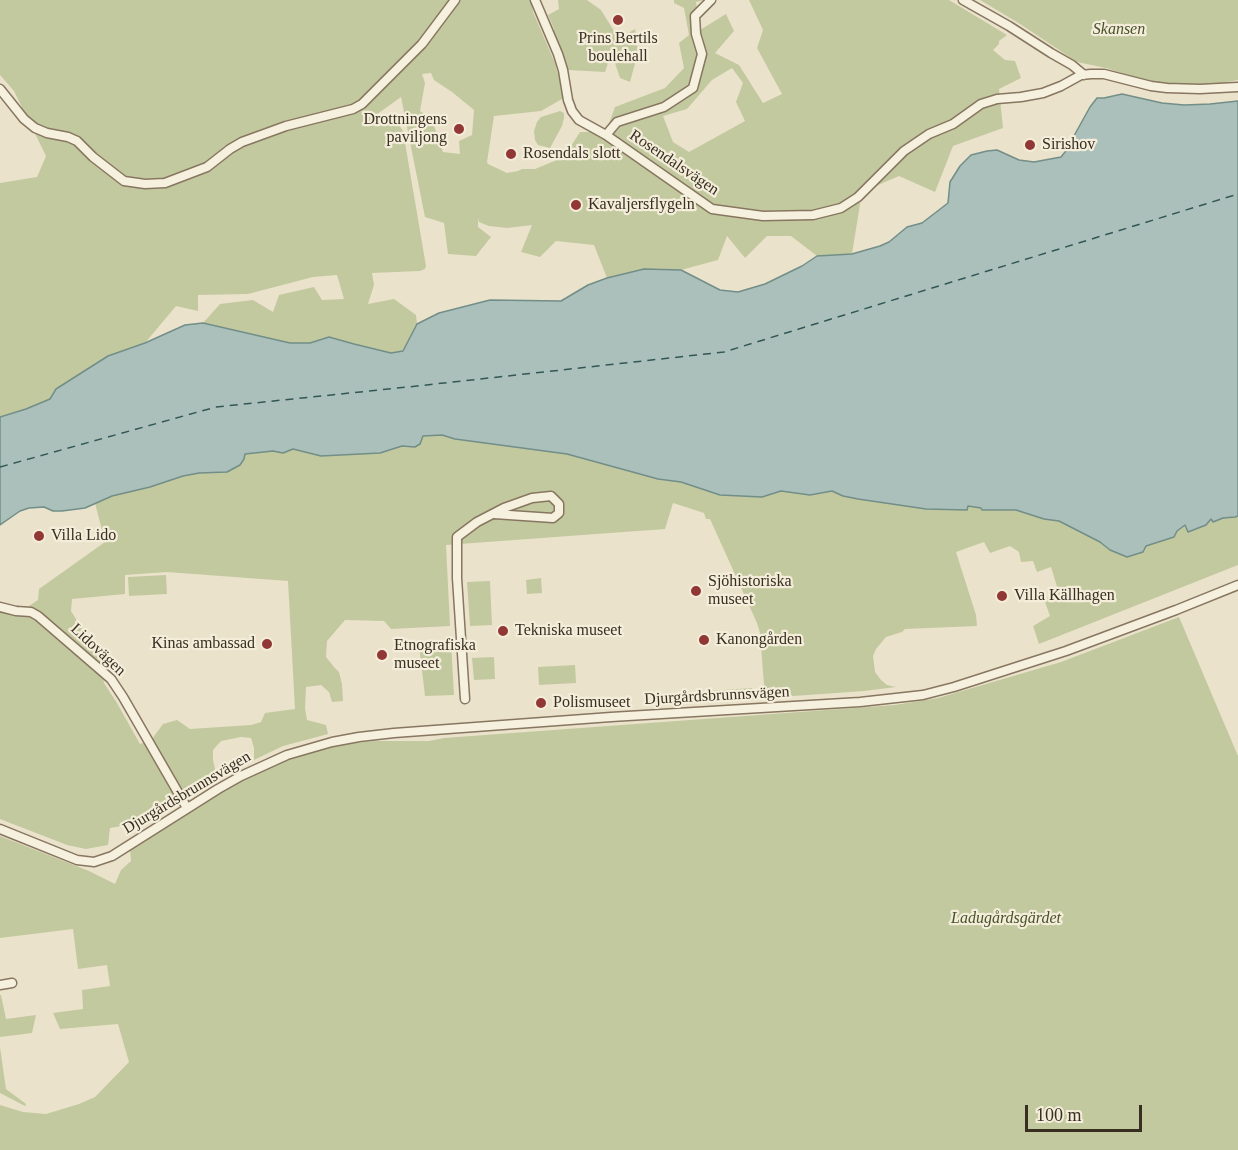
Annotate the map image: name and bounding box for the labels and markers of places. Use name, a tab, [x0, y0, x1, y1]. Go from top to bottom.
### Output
marker: Prins Bertils boulehall	[611, 13, 625, 27]
place label: Prins Bertils boulehall	[578, 29, 658, 67]
place label: Drottningens paviljong	[363, 110, 447, 148]
marker: Drottningens paviljong	[452, 122, 466, 136]
place label: Sirishov	[1042, 135, 1095, 155]
marker: Sirishov	[1023, 138, 1037, 152]
place label: Rosendals slott	[523, 144, 620, 164]
marker: Rosendals slott	[504, 147, 518, 161]
place label: Kavaljersflygeln	[588, 195, 695, 215]
marker: Kavaljersflygeln	[569, 198, 583, 212]
place label: Villa Lido	[51, 526, 116, 546]
marker: Villa Lido	[32, 529, 46, 543]
place label: Sjöhistoriska museet	[708, 572, 792, 610]
marker: Sjöhistoriska museet	[689, 584, 703, 598]
place label: Villa Källhagen	[1014, 586, 1115, 606]
marker: Villa Källhagen	[995, 589, 1009, 603]
place label: Tekniska museet	[515, 621, 622, 641]
marker: Tekniska museet	[496, 624, 510, 638]
place label: Kanongården	[716, 630, 802, 650]
marker: Kanongården	[697, 633, 711, 647]
place label: Kinas ambassad	[151, 634, 255, 654]
place label: Etnografiska museet	[394, 636, 476, 674]
marker: Kinas ambassad	[260, 637, 274, 651]
marker: Etnografiska museet	[375, 648, 389, 662]
place label: Polismuseet	[553, 693, 630, 713]
marker: Polismuseet	[534, 696, 548, 710]

